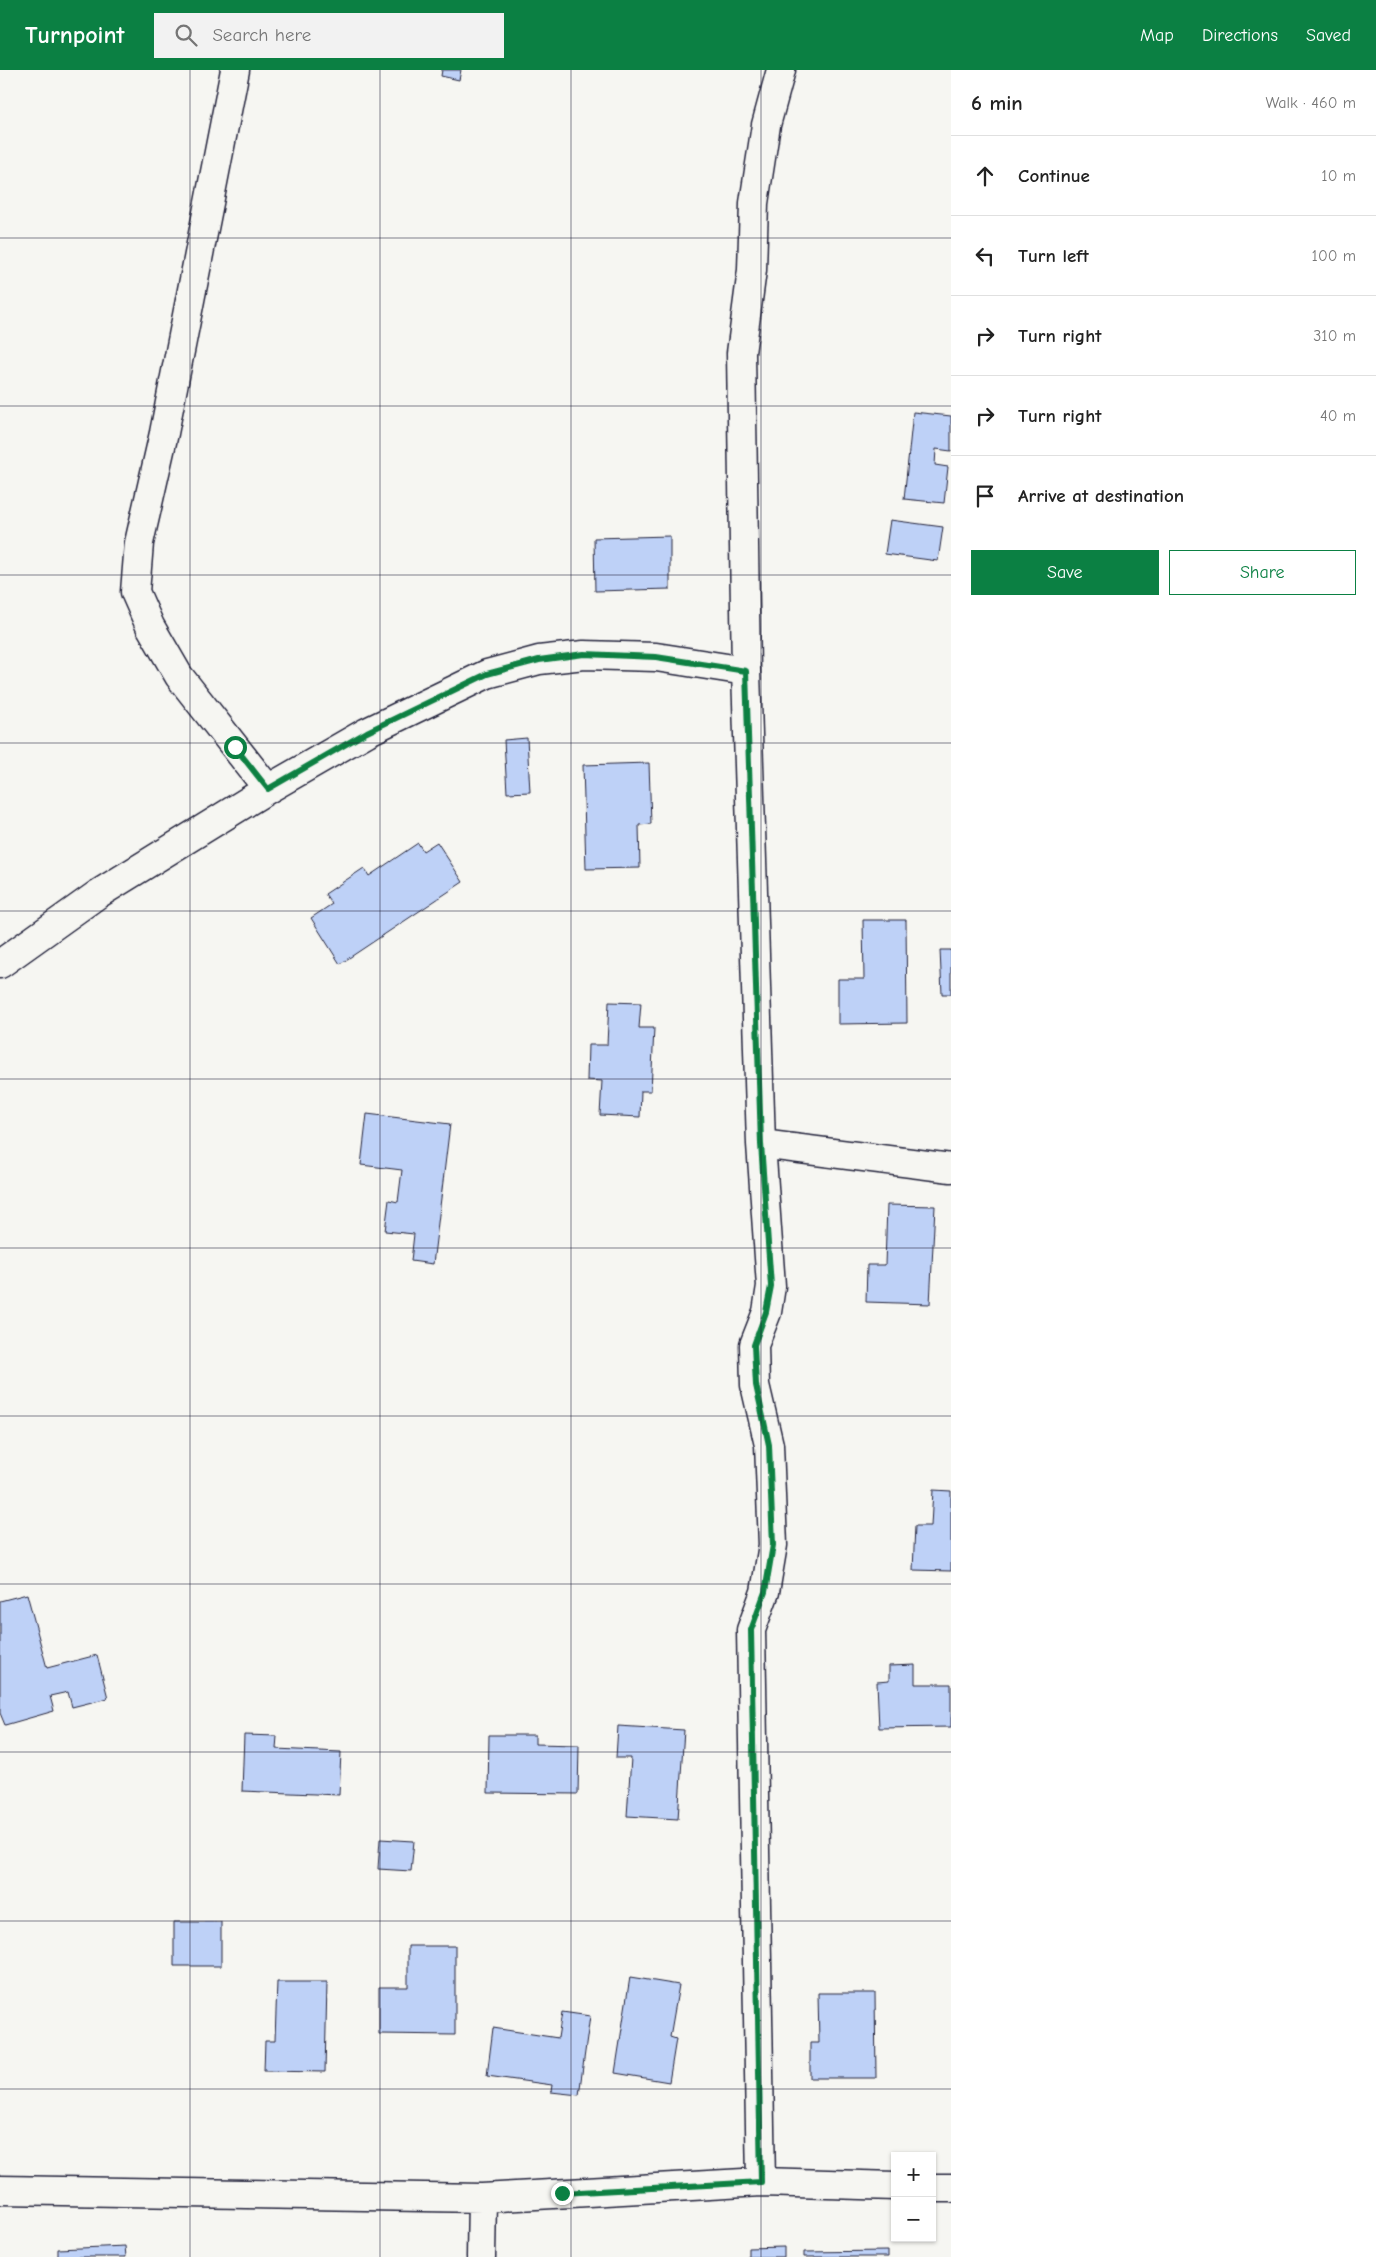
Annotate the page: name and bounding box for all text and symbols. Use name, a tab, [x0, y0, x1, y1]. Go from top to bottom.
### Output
search box	[154, 13, 504, 58]
text: Turnpoint	[25, 21, 124, 49]
icon: search	[172, 21, 200, 49]
text: Search here	[212, 24, 311, 46]
text: Map	[1140, 25, 1174, 46]
text: Directions	[1202, 25, 1278, 46]
text: Saved	[1306, 25, 1351, 46]
text: 6 min	[971, 91, 1023, 115]
text: Walk · 460 m	[1265, 94, 1356, 112]
icon: ahead	[971, 162, 999, 190]
text: Continue	[1018, 165, 1090, 187]
text: 10 m	[1321, 167, 1356, 185]
icon: left	[971, 242, 999, 270]
text: Turn left	[1018, 245, 1089, 267]
text: 100 m	[1312, 247, 1356, 265]
icon: right	[971, 322, 999, 350]
text: Turn right	[1018, 325, 1102, 347]
text: 310 m	[1313, 327, 1356, 345]
icon: right	[971, 402, 999, 430]
text: Turn right	[1018, 405, 1102, 427]
text: 40 m	[1320, 407, 1356, 425]
icon: arrive	[971, 482, 999, 510]
text: Arrive at destination	[1018, 485, 1184, 507]
button: Save	[971, 550, 1159, 595]
button: Share	[1169, 550, 1356, 595]
route start	[224, 736, 247, 759]
map controls	[891, 2152, 936, 2242]
button: +	[891, 2152, 936, 2197]
route end	[551, 2182, 574, 2205]
button: −	[891, 2197, 936, 2242]

